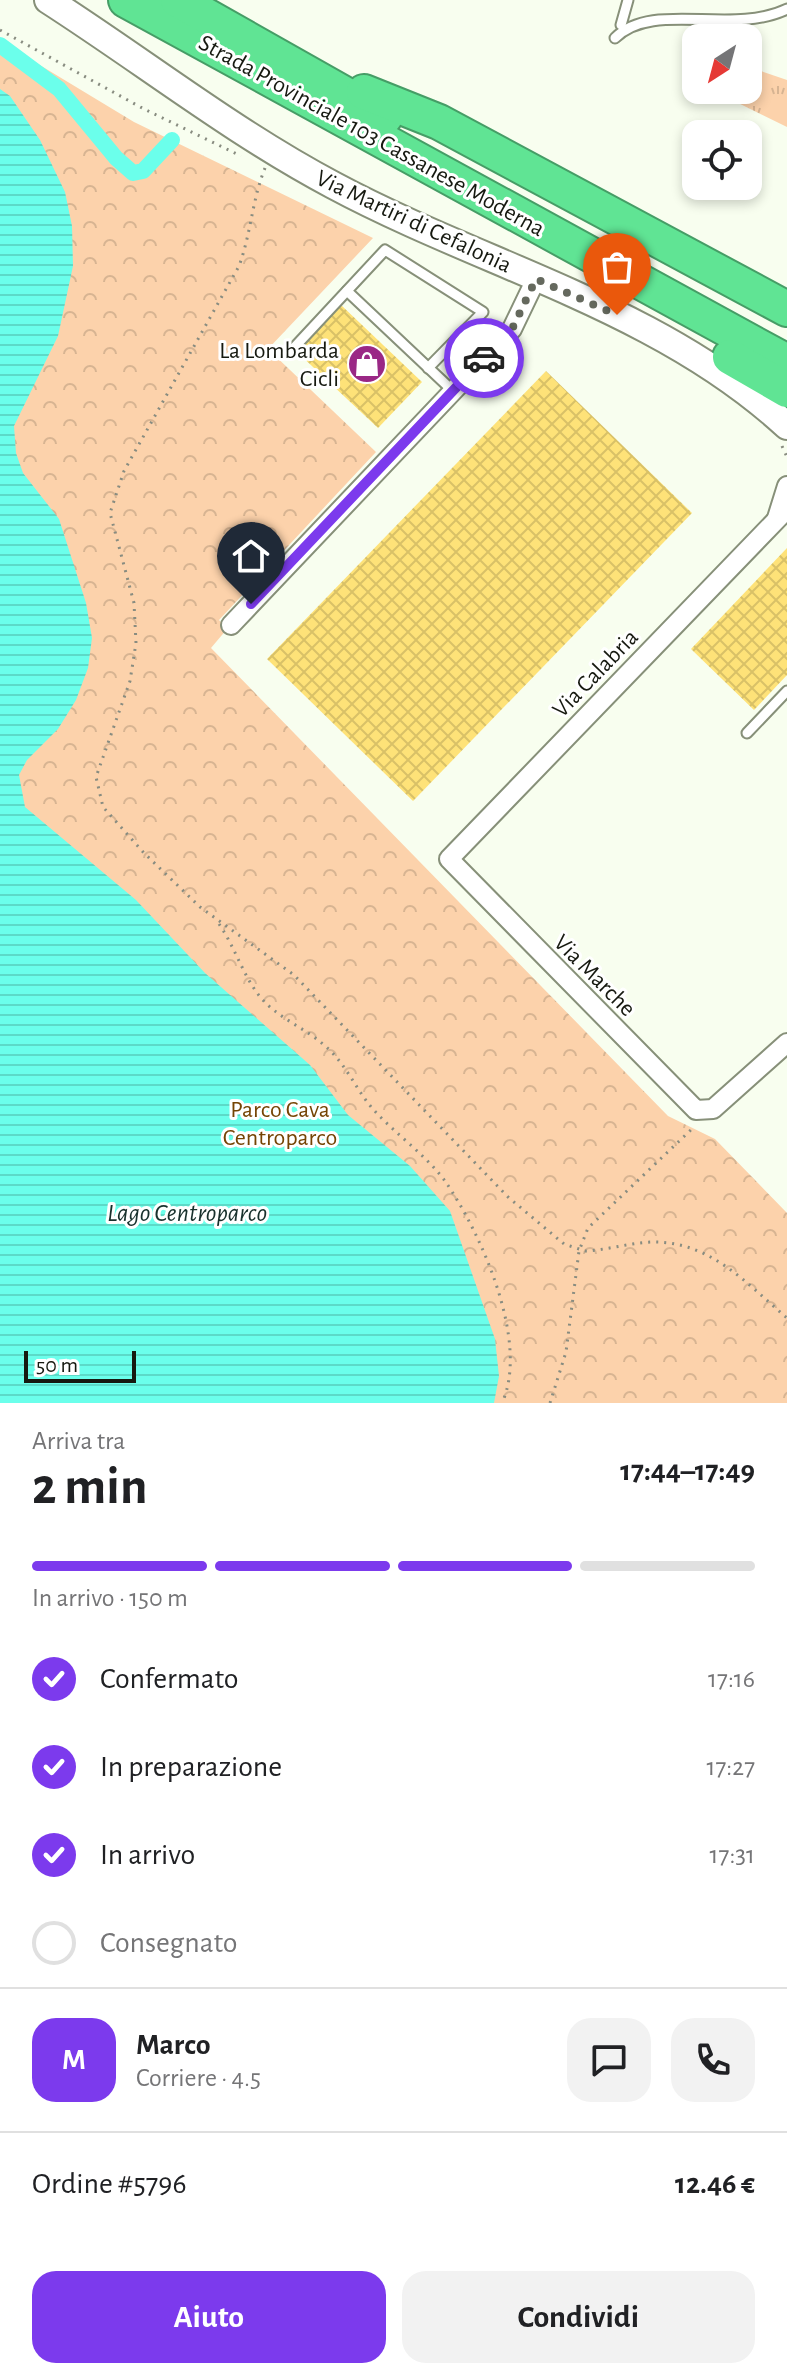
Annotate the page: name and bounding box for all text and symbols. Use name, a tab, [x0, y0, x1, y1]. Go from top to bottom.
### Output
north arrow	[682, 24, 762, 104]
map controls	[682, 24, 762, 200]
street label: Strada Provinciale 103 Cassanese Moderna	[195, 31, 548, 241]
button: locate	[682, 120, 762, 200]
street label: Via Martiri di Cefalonia	[312, 166, 515, 278]
pin	[583, 233, 651, 315]
icon: bag	[595, 245, 639, 289]
courier	[444, 318, 524, 398]
icon: car	[462, 336, 506, 380]
place label: La Lombarda Cicli	[219, 339, 339, 391]
shop icon: La Lombarda Cicli	[346, 343, 388, 385]
pin	[217, 522, 285, 604]
icon: home	[229, 534, 273, 578]
street label: Via Calabria	[548, 625, 643, 722]
street label: Via Marche	[549, 930, 640, 1021]
park label: Parco Cava Centroparco	[223, 1098, 337, 1150]
water label: Lago Centroparco	[107, 1200, 267, 1226]
scale bar	[24, 1347, 136, 1383]
text: 50 m	[36, 1354, 78, 1376]
text: Arriva tra	[32, 1428, 125, 1454]
text: 17:44–17:49	[620, 1456, 755, 1486]
text: 2 min	[32, 1461, 147, 1513]
text: In arrivo · 150 m	[32, 1585, 188, 1611]
icon: check	[32, 1657, 76, 1701]
text: Confermato	[100, 1664, 238, 1694]
text: 17:16	[708, 1666, 755, 1692]
icon: check	[32, 1745, 76, 1789]
text: In preparazione	[100, 1752, 282, 1782]
text: 17:27	[707, 1754, 755, 1780]
icon: check	[32, 1833, 76, 1877]
text: In arrivo	[100, 1840, 195, 1870]
text: 17:31	[710, 1842, 755, 1868]
text: Consegnato	[100, 1928, 237, 1958]
button: chat	[567, 2018, 651, 2102]
button: phone	[671, 2018, 755, 2102]
text: Marco	[136, 2030, 211, 2060]
text: M	[62, 2045, 86, 2075]
text: Corriere · 4.5	[136, 2065, 261, 2091]
text: Ordine #5796	[32, 2169, 187, 2199]
text: 12.46 €	[675, 2169, 755, 2199]
button: Aiuto	[32, 2271, 386, 2363]
button: Condividi	[402, 2271, 755, 2363]

